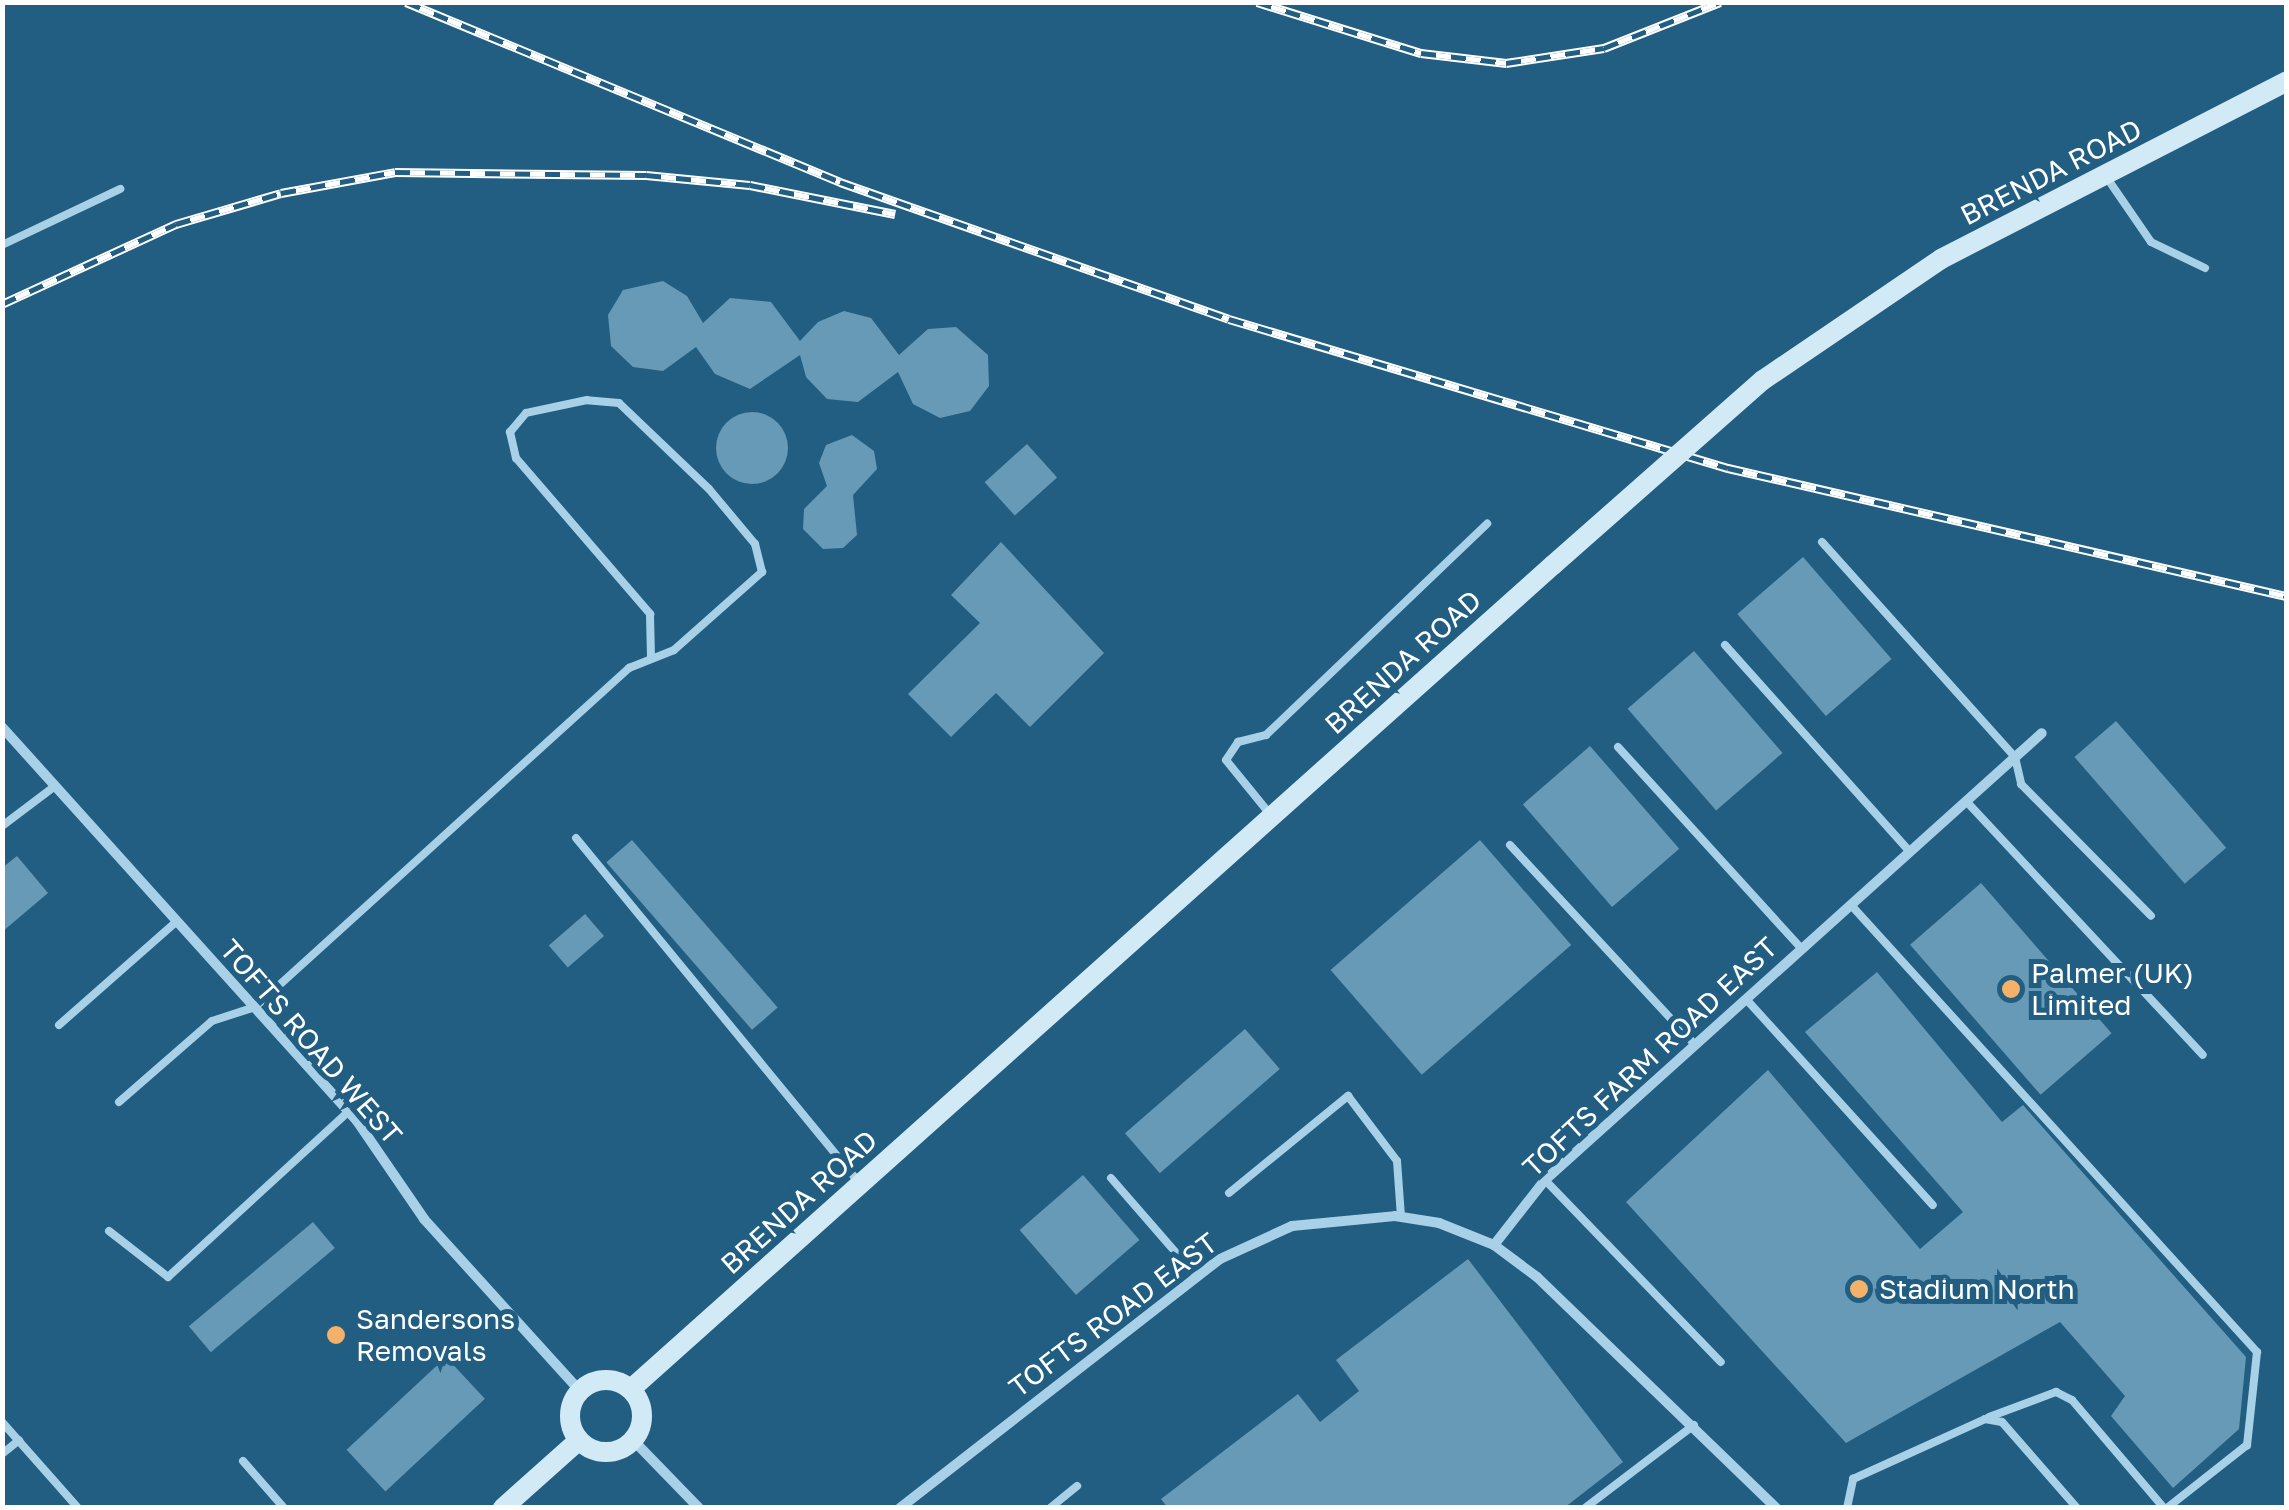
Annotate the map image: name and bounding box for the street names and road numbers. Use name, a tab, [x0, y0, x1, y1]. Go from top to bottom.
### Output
street label: BRENDA ROAD	[1955, 112, 2147, 232]
street label: BRENDA ROAD	[1318, 583, 1488, 741]
street label: TOFTS FARM ROAD EAST	[1516, 930, 1784, 1184]
street label: TOFTS ROAD WEST	[213, 933, 409, 1151]
street label: BRENDA ROAD	[714, 1123, 884, 1281]
street label: TOFTS ROAD EAST	[1002, 1226, 1224, 1404]

